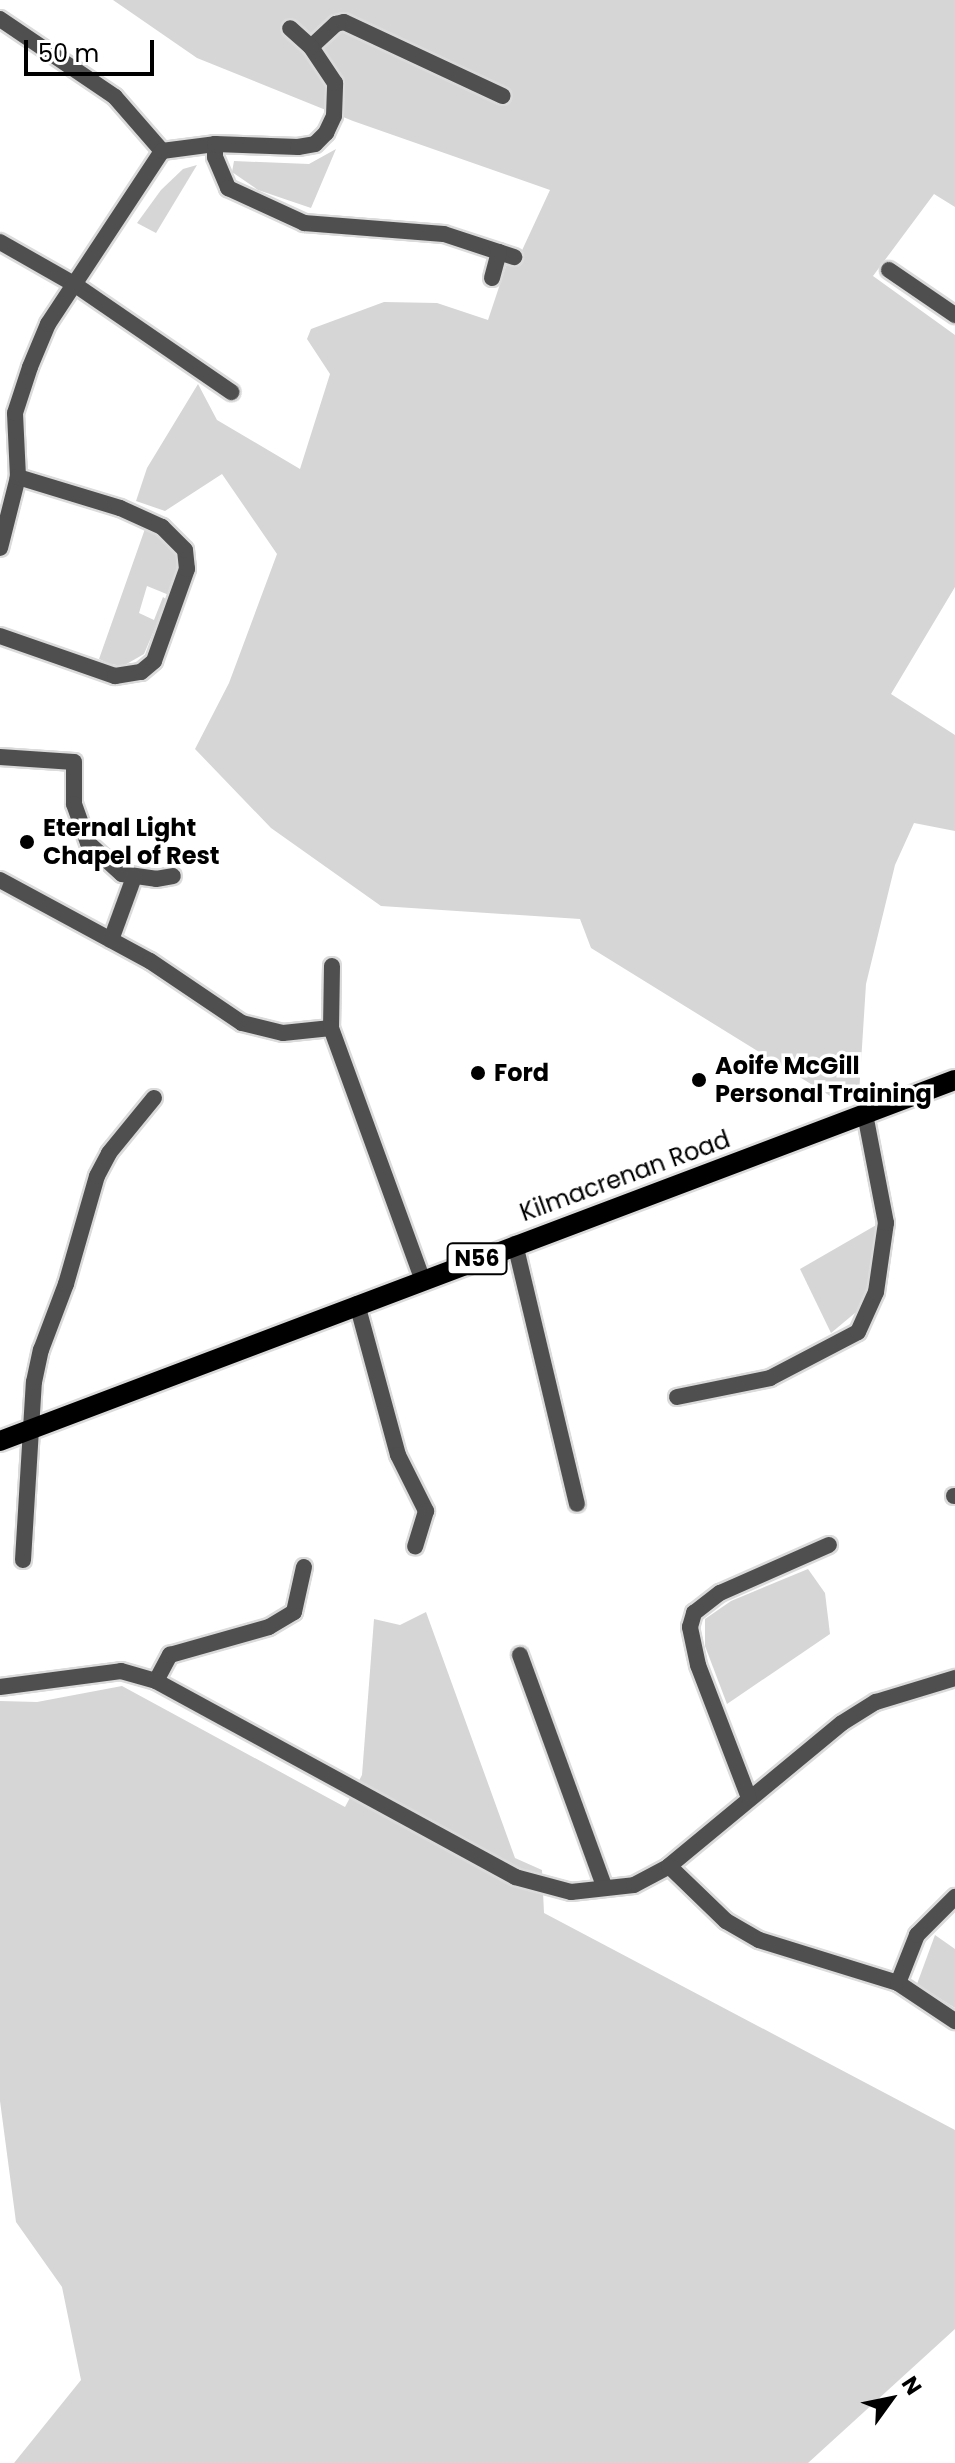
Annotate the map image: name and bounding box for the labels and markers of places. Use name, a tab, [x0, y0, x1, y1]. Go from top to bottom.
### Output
place label: Eternal Light Chapel of Rest	[43, 814, 220, 870]
marker: Eternal Light Chapel of Rest	[18, 833, 36, 851]
place label: Aoife McGill Personal Training	[715, 1052, 932, 1108]
place label: Ford	[494, 1059, 549, 1087]
marker: Ford	[469, 1064, 487, 1082]
marker: Aoife McGill Personal Training	[690, 1071, 708, 1089]

